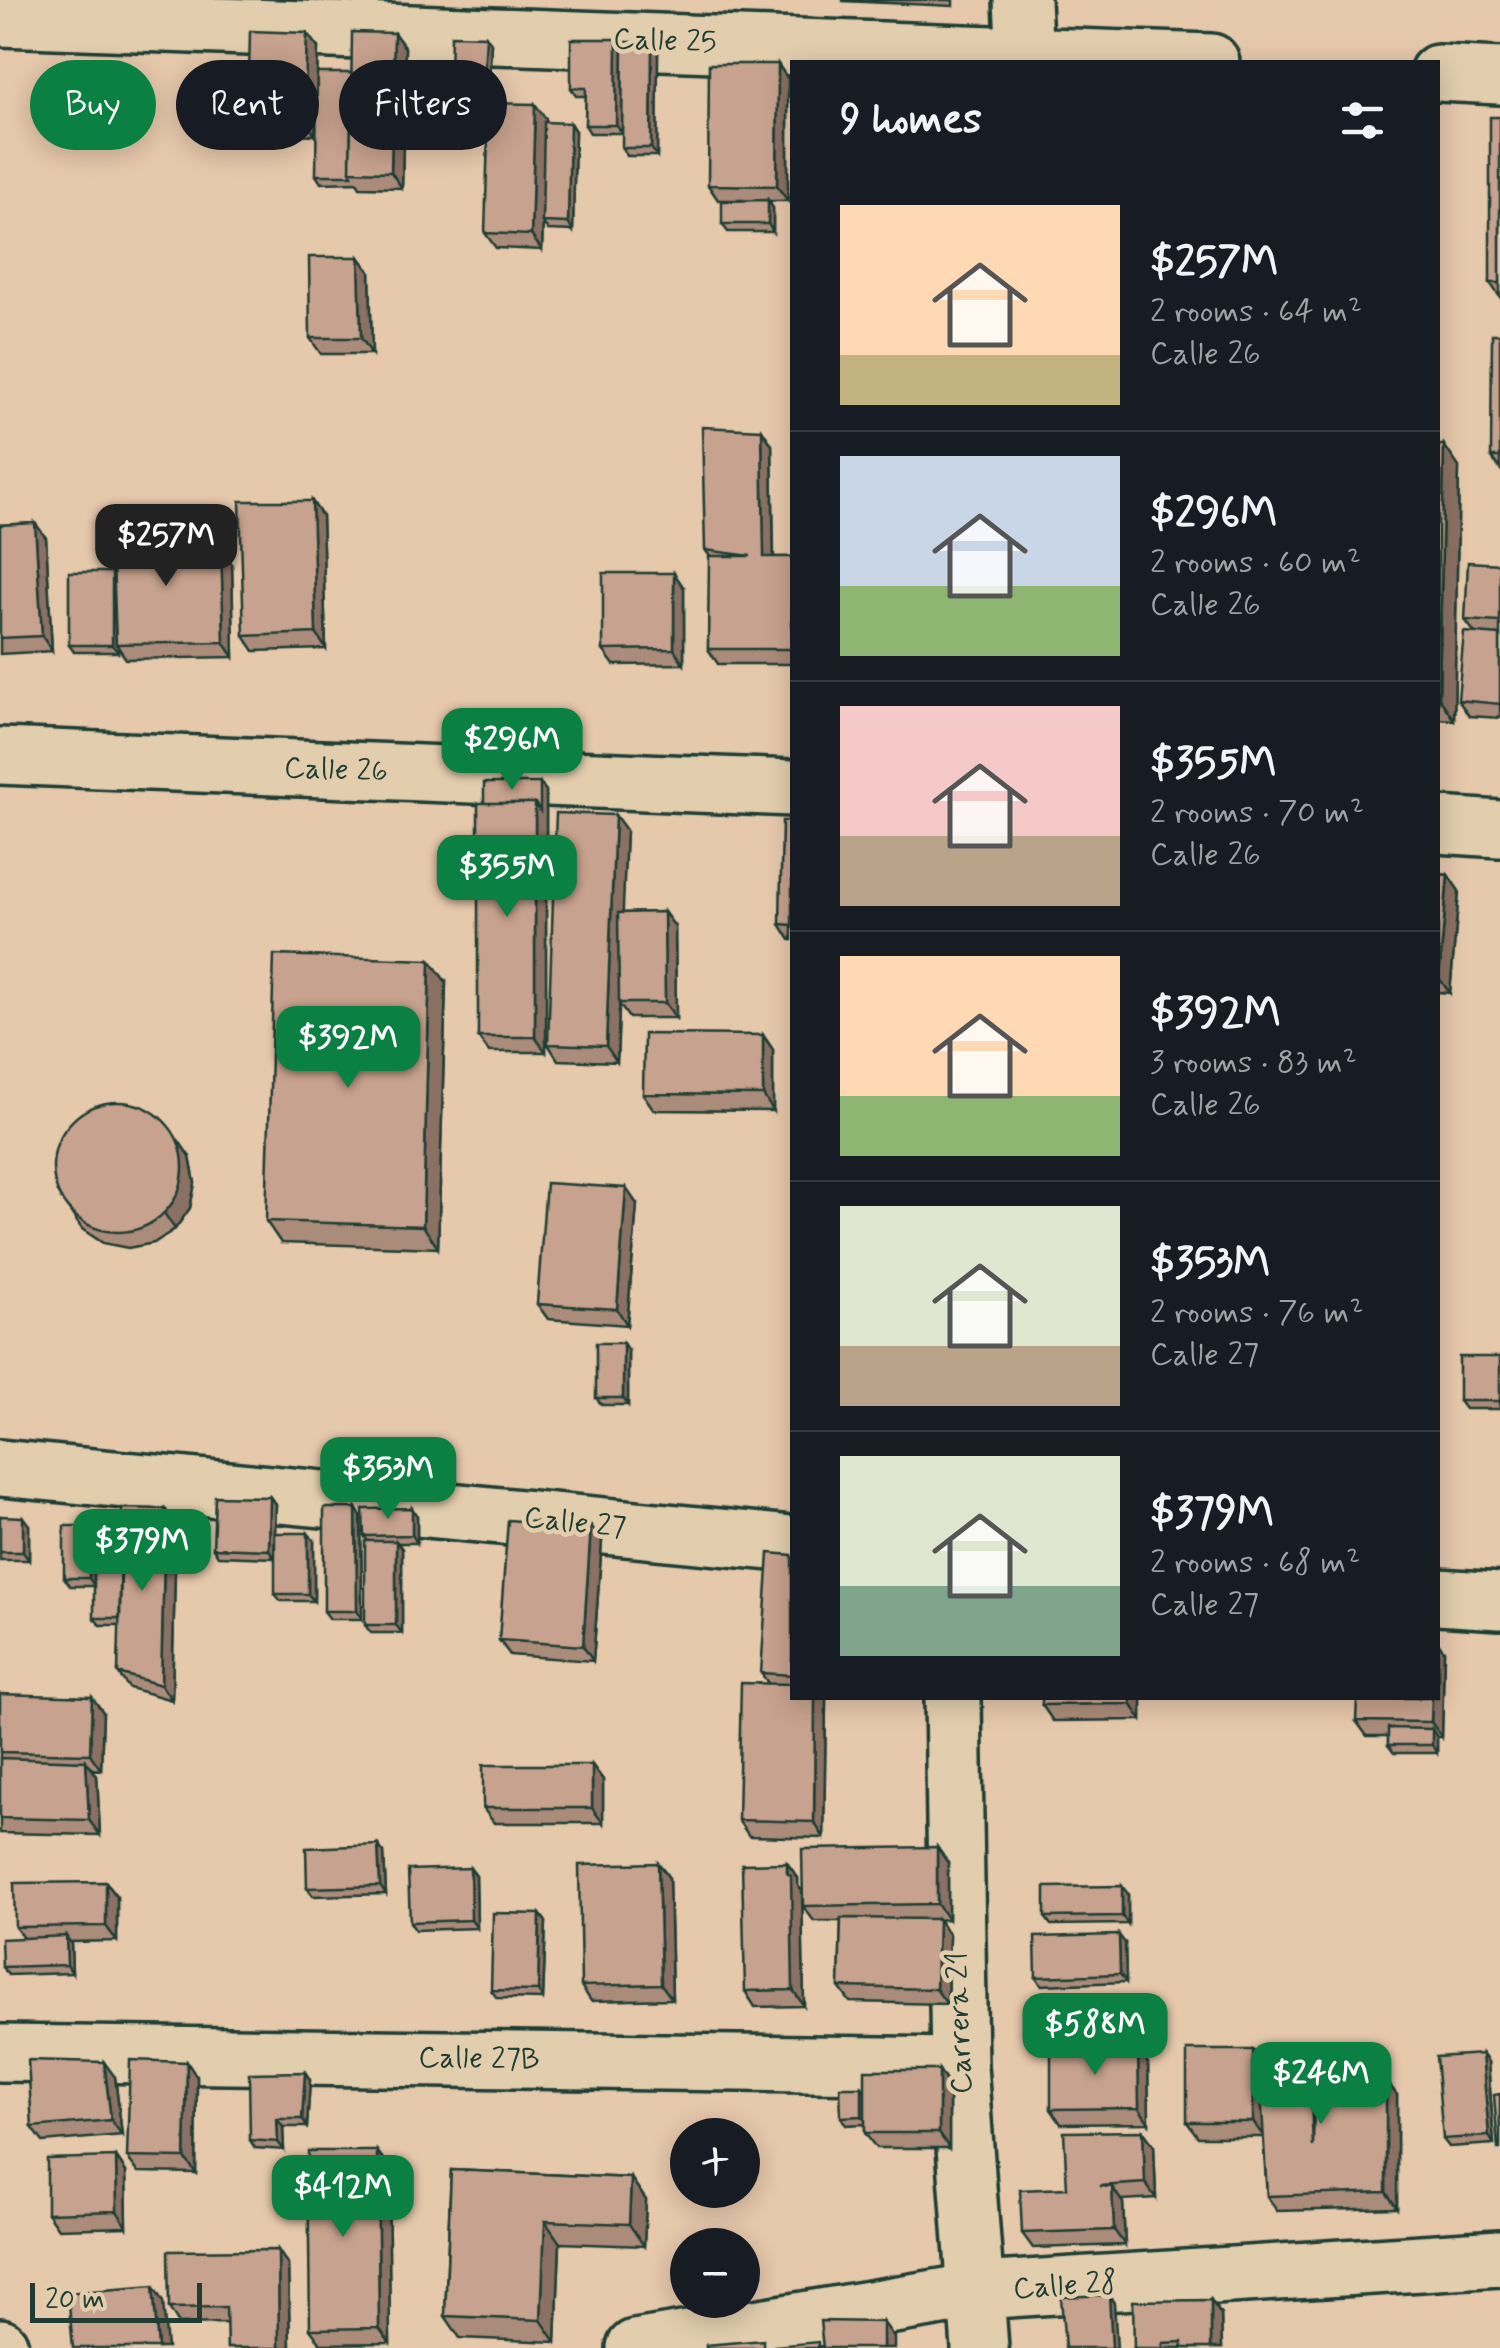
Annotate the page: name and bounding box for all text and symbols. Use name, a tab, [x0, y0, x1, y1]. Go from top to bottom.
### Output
street label: Calle 25	[613, 20, 717, 62]
chip: Buy	[30, 60, 156, 150]
chip: Rent	[176, 60, 319, 150]
chip: Filters	[339, 60, 507, 150]
text: 9 homes	[840, 93, 982, 148]
icon: filters	[1335, 93, 1390, 148]
text: $257M	[1150, 236, 1278, 291]
icon: home	[920, 245, 1040, 365]
text: 2 rooms · 64 m²	[1150, 291, 1362, 333]
text: Calle 26	[1150, 333, 1261, 375]
text: $296M	[1150, 487, 1277, 542]
icon: home	[920, 496, 1040, 616]
pin: $257M	[96, 504, 236, 589]
text: $257M	[117, 515, 215, 557]
text: 2 rooms · 60 m²	[1150, 542, 1361, 584]
text: Calle 26	[1150, 584, 1261, 626]
pin: $296M	[442, 708, 582, 793]
text: $296M	[464, 719, 560, 761]
text: $355M	[1150, 737, 1276, 792]
icon: home	[920, 746, 1040, 866]
street label: Calle 26	[283, 749, 389, 791]
text: 2 rooms · 70 m²	[1150, 792, 1364, 834]
text: Calle 26	[1150, 834, 1261, 876]
pin: $355M	[437, 835, 577, 920]
text: $355M	[459, 846, 555, 888]
text: $392M	[1150, 987, 1281, 1042]
icon: home	[920, 996, 1040, 1116]
pin: $392M	[278, 1006, 418, 1091]
text: $392M	[298, 1017, 398, 1059]
text: 3 rooms · 83 m²	[1150, 1042, 1357, 1084]
text: Calle 26	[1150, 1084, 1261, 1126]
text: $353M	[1150, 1237, 1270, 1292]
icon: home	[920, 1246, 1040, 1366]
text: 2 rooms · 76 m²	[1150, 1292, 1363, 1334]
text: Calle 27	[1150, 1334, 1259, 1376]
pin: $353M	[318, 1437, 458, 1522]
text: $353M	[342, 1448, 434, 1490]
text: $379M	[1150, 1487, 1274, 1542]
icon: home	[920, 1496, 1040, 1616]
street label: Calle 27	[522, 1498, 628, 1548]
pin: $379M	[72, 1509, 212, 1594]
text: $379M	[95, 1520, 189, 1562]
text: 2 rooms · 68 m²	[1150, 1542, 1360, 1584]
text: Calle 27	[1150, 1584, 1259, 1626]
street label: Carrera 21	[938, 1951, 982, 2095]
pin: $588M	[1025, 1993, 1165, 2078]
text: $588M	[1045, 2004, 1145, 2046]
street label: Calle 27B	[418, 2038, 540, 2080]
pin: $246M	[1251, 2042, 1391, 2127]
text: $246M	[1272, 2053, 1370, 2095]
map controls	[670, 2118, 760, 2318]
button: +	[670, 2118, 760, 2208]
pin: $412M	[273, 2155, 413, 2240]
text: $412M	[294, 2166, 392, 2208]
button: −	[670, 2228, 760, 2318]
street label: Calle 28	[1012, 2263, 1118, 2309]
scale bar	[30, 2278, 202, 2322]
text: 20 m	[45, 2282, 105, 2319]

